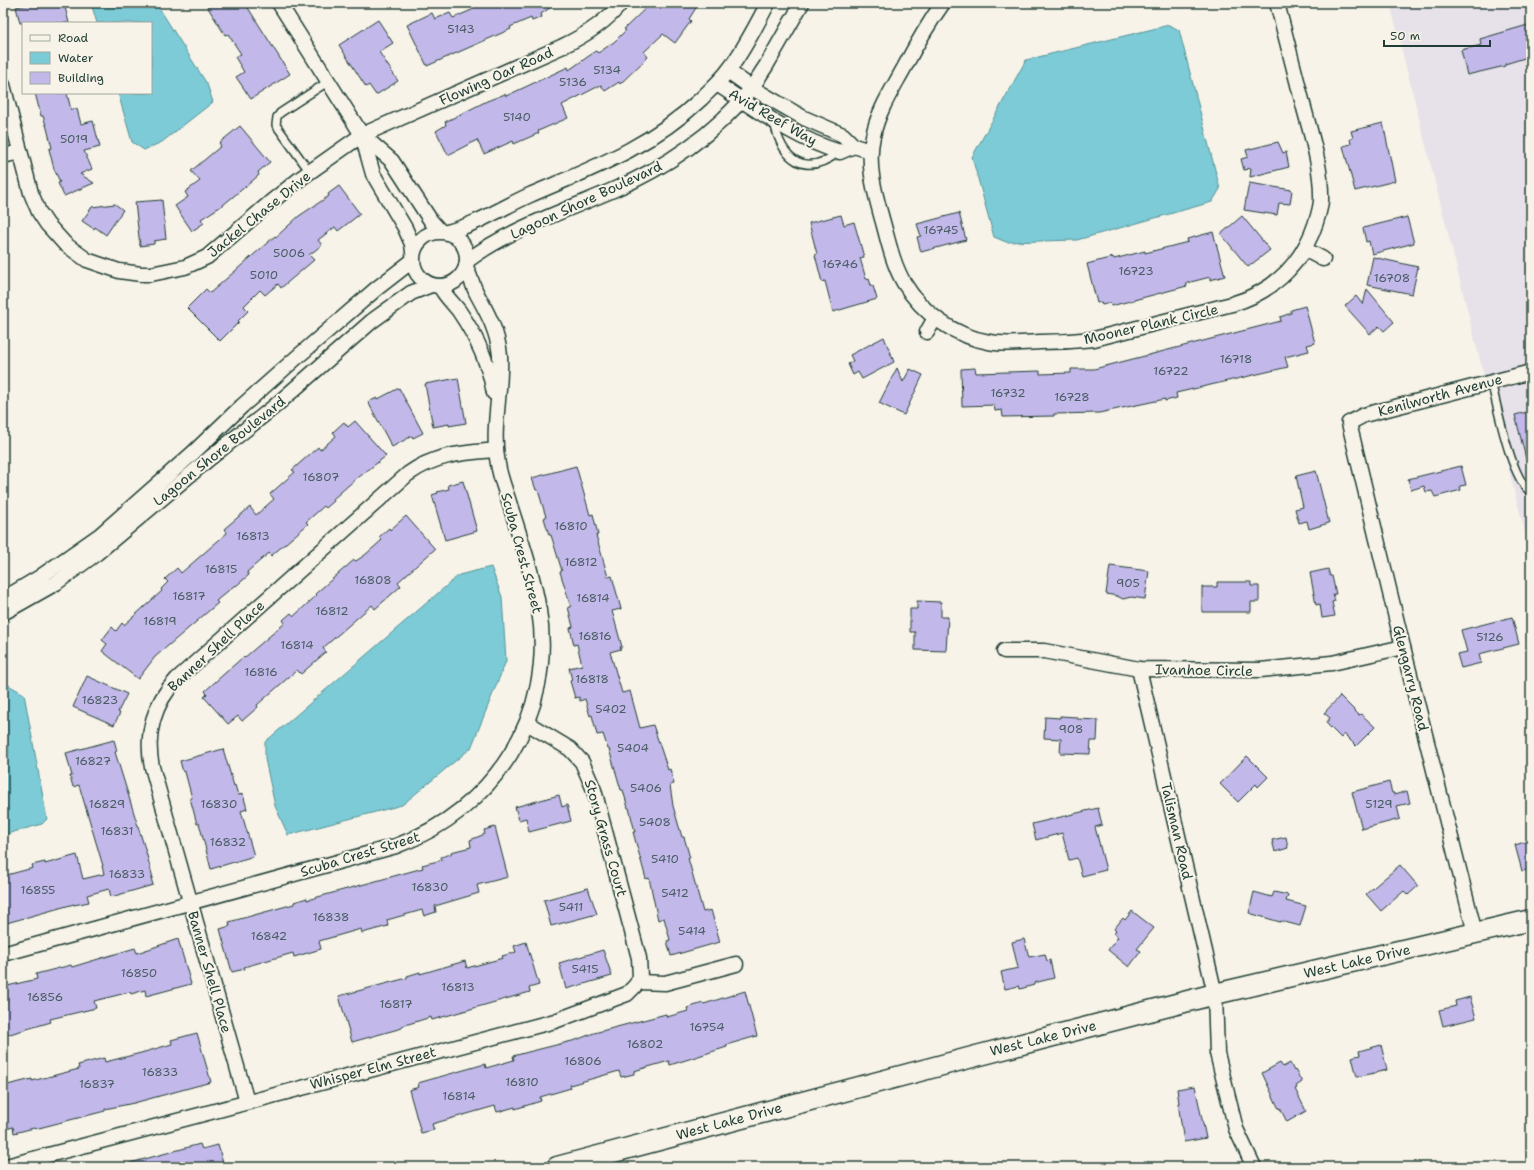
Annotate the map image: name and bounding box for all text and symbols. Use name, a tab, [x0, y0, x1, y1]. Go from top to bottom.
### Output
house number: 5143	[447, 21, 475, 37]
legend	[22, 22, 152, 94]
scale bar	[1384, 22, 1490, 48]
text: 50 m	[1390, 28, 1420, 44]
text: Road	[58, 30, 89, 46]
street label: Flowing Oar Road	[436, 43, 556, 109]
text: Water	[58, 50, 94, 66]
house number: 5134	[593, 62, 621, 78]
text: Building	[58, 70, 104, 86]
house number: 5136	[559, 74, 587, 90]
street label: Avid Reef Way	[726, 84, 820, 150]
house number: 5140	[503, 109, 531, 125]
house number: 5019	[60, 131, 88, 147]
street label: Lagoon Shore Boulevard	[507, 157, 665, 243]
street label: Jackel Chase Drive	[204, 167, 314, 261]
house number: 16745	[924, 222, 958, 238]
house number: 5006	[273, 245, 305, 261]
house number: 16746	[822, 256, 858, 272]
house number: 16723	[1118, 263, 1154, 279]
house number: 5010	[250, 267, 278, 283]
house number: 16708	[1374, 270, 1410, 286]
street label: Mooner Plank Circle	[1082, 300, 1220, 348]
house number: 16718	[1220, 351, 1252, 367]
house number: 16722	[1153, 363, 1189, 379]
street label: Kenilworth Avenue	[1376, 370, 1504, 420]
house number: 16732	[990, 385, 1026, 401]
house number: 16728	[1054, 389, 1090, 405]
street label: Lagoon Shore Boulevard	[149, 392, 289, 510]
house number: 16807	[303, 469, 339, 485]
street label: Scuba Crest Street	[497, 491, 547, 615]
house number: 16810	[554, 518, 588, 534]
house number: 16813	[236, 528, 270, 544]
house number: 16812	[564, 554, 598, 570]
house number: 16815	[205, 561, 237, 577]
house number: 16808	[354, 572, 392, 588]
house number: 905	[1116, 575, 1140, 591]
house number: 16817	[172, 588, 206, 604]
house number: 16814	[576, 590, 610, 606]
street label: Banner Shell Place	[164, 596, 268, 696]
house number: 16812	[315, 603, 349, 619]
house number: 16819	[143, 613, 177, 629]
street label: Glengarry Road	[1389, 623, 1433, 733]
house number: 16816	[578, 628, 612, 644]
house number: 5126	[1476, 629, 1504, 645]
house number: 16814	[280, 637, 314, 653]
street label: Ivanhoe Circle	[1155, 660, 1253, 680]
house number: 16816	[244, 664, 278, 680]
house number: 16818	[575, 671, 609, 687]
house number: 16823	[82, 692, 118, 708]
house number: 5402	[595, 701, 627, 717]
house number: 908	[1059, 721, 1083, 737]
house number: 5404	[617, 740, 649, 756]
house number: 16827	[75, 753, 111, 769]
street label: Story Grass Court	[581, 777, 631, 899]
house number: 5406	[630, 780, 662, 796]
street label: Talisman Road	[1157, 781, 1197, 882]
house number: 16829	[89, 796, 125, 812]
house number: 16830	[201, 796, 237, 812]
house number: 5129	[1365, 796, 1393, 812]
house number: 5408	[639, 814, 671, 830]
house number: 16831	[100, 823, 134, 839]
street label: Scuba Crest Street	[298, 827, 422, 881]
house number: 16832	[210, 834, 246, 850]
house number: 5410	[651, 851, 679, 867]
house number: 16833	[109, 866, 145, 882]
house number: 16830	[412, 879, 448, 895]
house number: 16855	[21, 882, 55, 898]
house number: 5412	[661, 885, 689, 901]
house number: 5411	[559, 899, 583, 915]
street label: Banner Shell Place	[184, 909, 236, 1035]
house number: 16838	[313, 909, 349, 925]
house number: 5414	[678, 923, 706, 939]
house number: 16842	[251, 928, 287, 944]
street label: West Lake Drive	[1302, 940, 1412, 982]
house number: 5415	[571, 961, 599, 977]
house number: 16850	[121, 965, 157, 981]
house number: 16813	[441, 979, 475, 995]
house number: 16856	[27, 989, 63, 1005]
house number: 16817	[379, 996, 413, 1012]
street label: West Lake Drive	[988, 1016, 1098, 1060]
house number: 16754	[689, 1019, 725, 1035]
house number: 16802	[627, 1036, 663, 1052]
street label: Whisper Elm Street	[308, 1043, 438, 1093]
house number: 16806	[564, 1053, 602, 1069]
house number: 16833	[142, 1064, 178, 1080]
house number: 16810	[505, 1074, 539, 1090]
house number: 16837	[79, 1076, 115, 1092]
house number: 16814	[442, 1088, 476, 1104]
street label: West Lake Drive	[674, 1098, 784, 1144]

